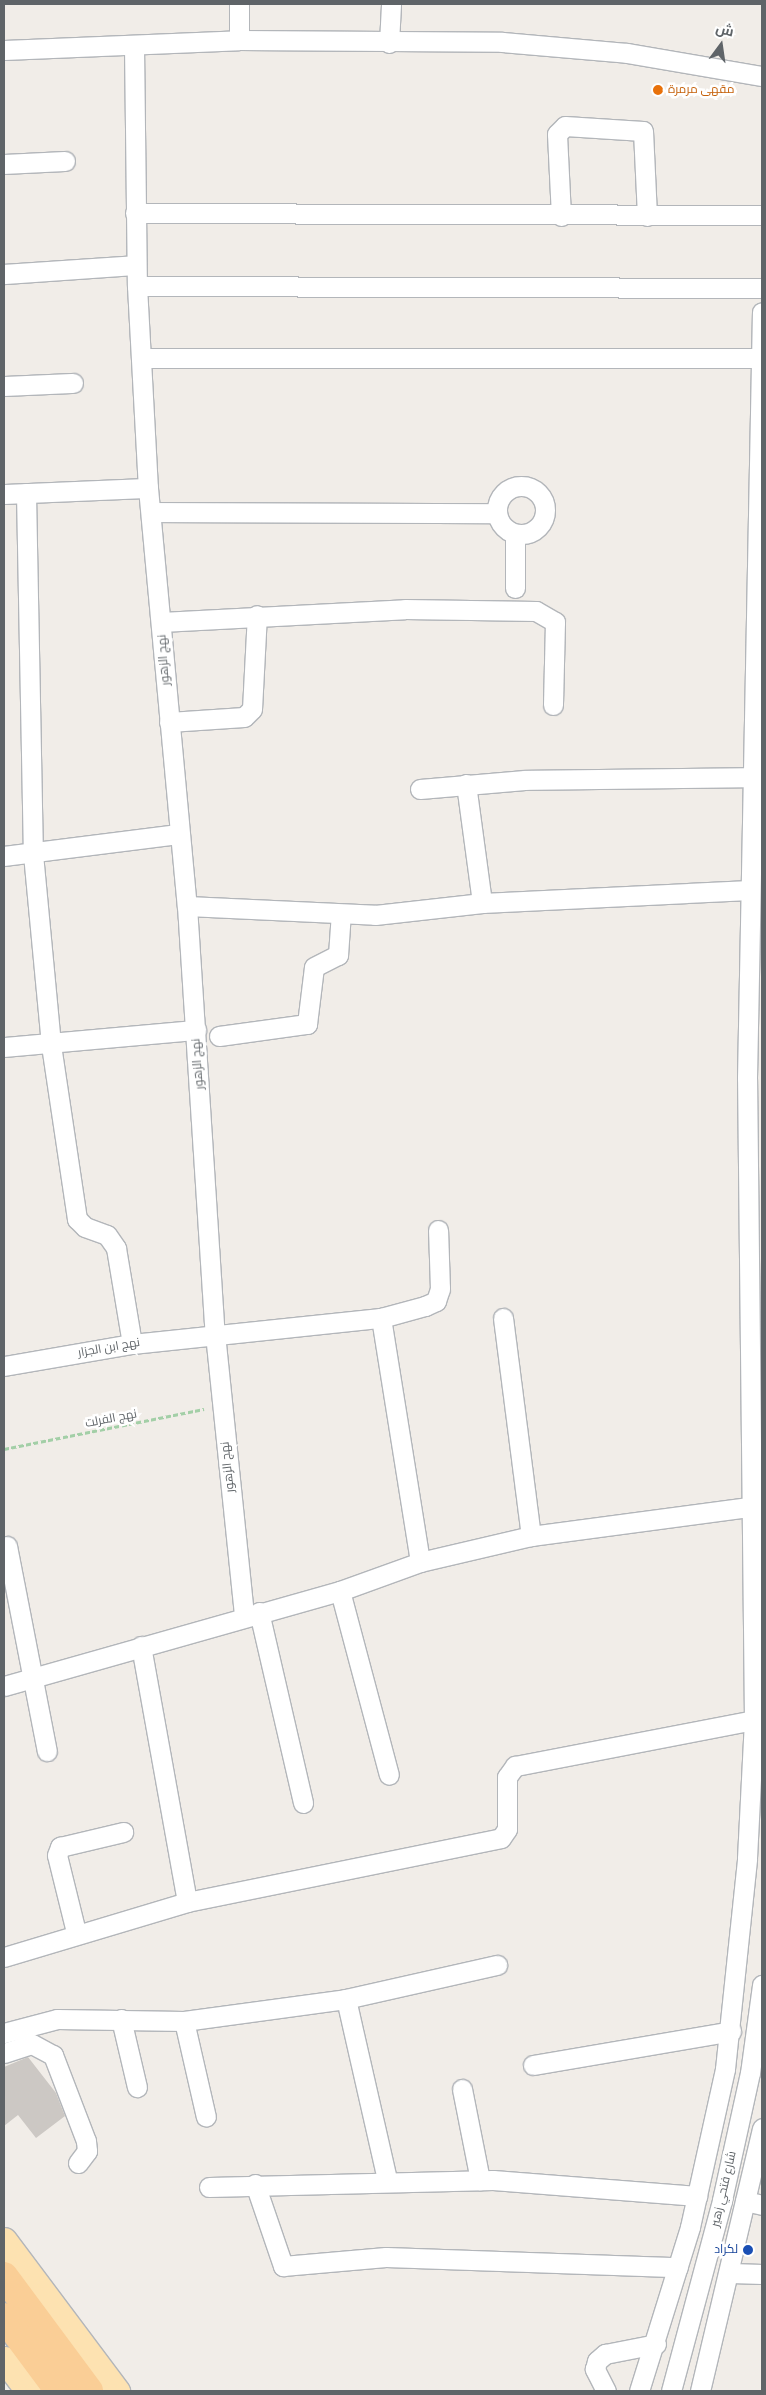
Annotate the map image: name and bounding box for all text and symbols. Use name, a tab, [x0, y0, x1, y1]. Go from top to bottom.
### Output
north arrow	[696, 20, 746, 70]
text: ش	[714, 20, 736, 40]
place label: مقهى مرمرة	[668, 83, 734, 97]
marker: مقهى مرمرة	[652, 84, 664, 96]
street label: نهج الزهور	[155, 634, 173, 686]
street label: نهج الزهور	[189, 1038, 207, 1090]
street label: نهج ابن الجزار	[77, 1335, 141, 1361]
street label: نهج الفرلت	[84, 1407, 138, 1431]
street label: نهج الزهور	[218, 1441, 238, 1493]
street label: شارع فتحي زهير	[708, 2150, 740, 2228]
place label: لكراد	[714, 2243, 738, 2257]
marker: لكراد	[742, 2244, 754, 2256]

